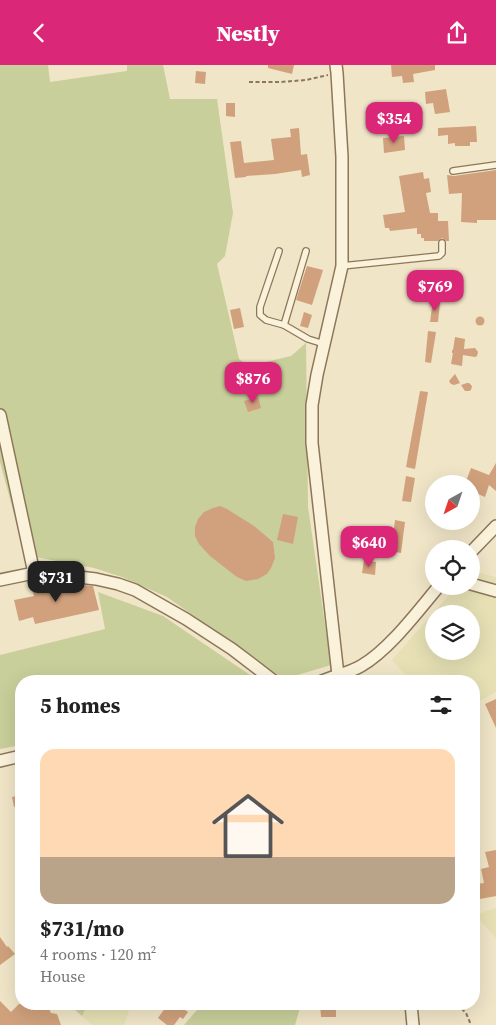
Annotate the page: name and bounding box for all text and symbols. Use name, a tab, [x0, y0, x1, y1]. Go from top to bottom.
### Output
text: Nestly	[216, 18, 280, 48]
icon: back	[25, 19, 53, 47]
icon: share	[443, 19, 471, 47]
pin: $354	[364, 101, 424, 144]
text: $354	[377, 107, 411, 129]
pin: $769	[405, 269, 465, 312]
text: $769	[418, 275, 452, 297]
pin: $876	[223, 361, 283, 404]
text: $876	[236, 367, 270, 389]
north arrow	[425, 475, 480, 530]
map controls	[425, 475, 480, 660]
pin: $640	[339, 525, 399, 568]
text: $640	[352, 531, 386, 553]
button: locate	[425, 540, 480, 595]
pin: $731	[26, 561, 86, 603]
text: $731	[39, 566, 73, 588]
button: layers	[425, 605, 480, 660]
text: 5 homes	[40, 691, 120, 720]
icon: filters	[427, 691, 455, 719]
icon: home	[203, 781, 293, 871]
text: $731/mo	[40, 914, 124, 943]
text: 4 rooms · 120 m²	[40, 943, 156, 965]
text: House	[40, 965, 85, 987]

